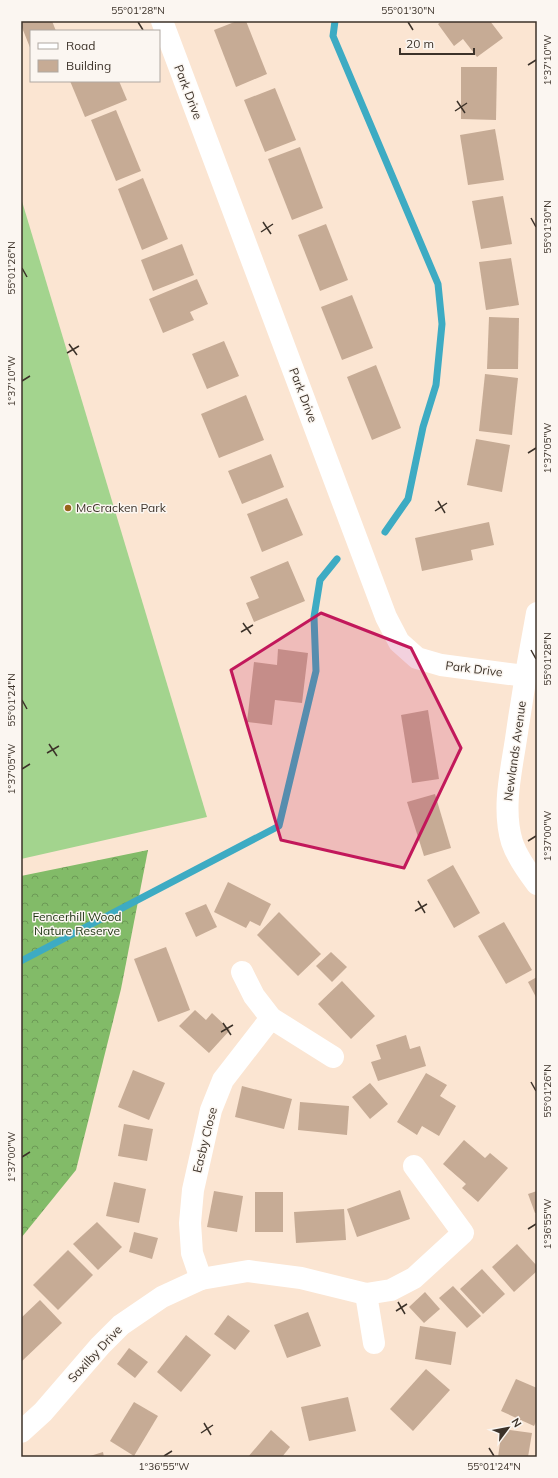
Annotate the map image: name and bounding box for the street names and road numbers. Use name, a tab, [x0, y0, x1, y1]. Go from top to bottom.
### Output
street label: Park Drive	[171, 62, 206, 121]
street label: Park Drive	[286, 365, 321, 424]
street label: Park Drive	[445, 658, 503, 679]
street label: Newlands Avenue	[500, 700, 529, 802]
street label: Easby Close	[189, 1105, 220, 1174]
street label: Saxilby Drive	[64, 1322, 125, 1385]

